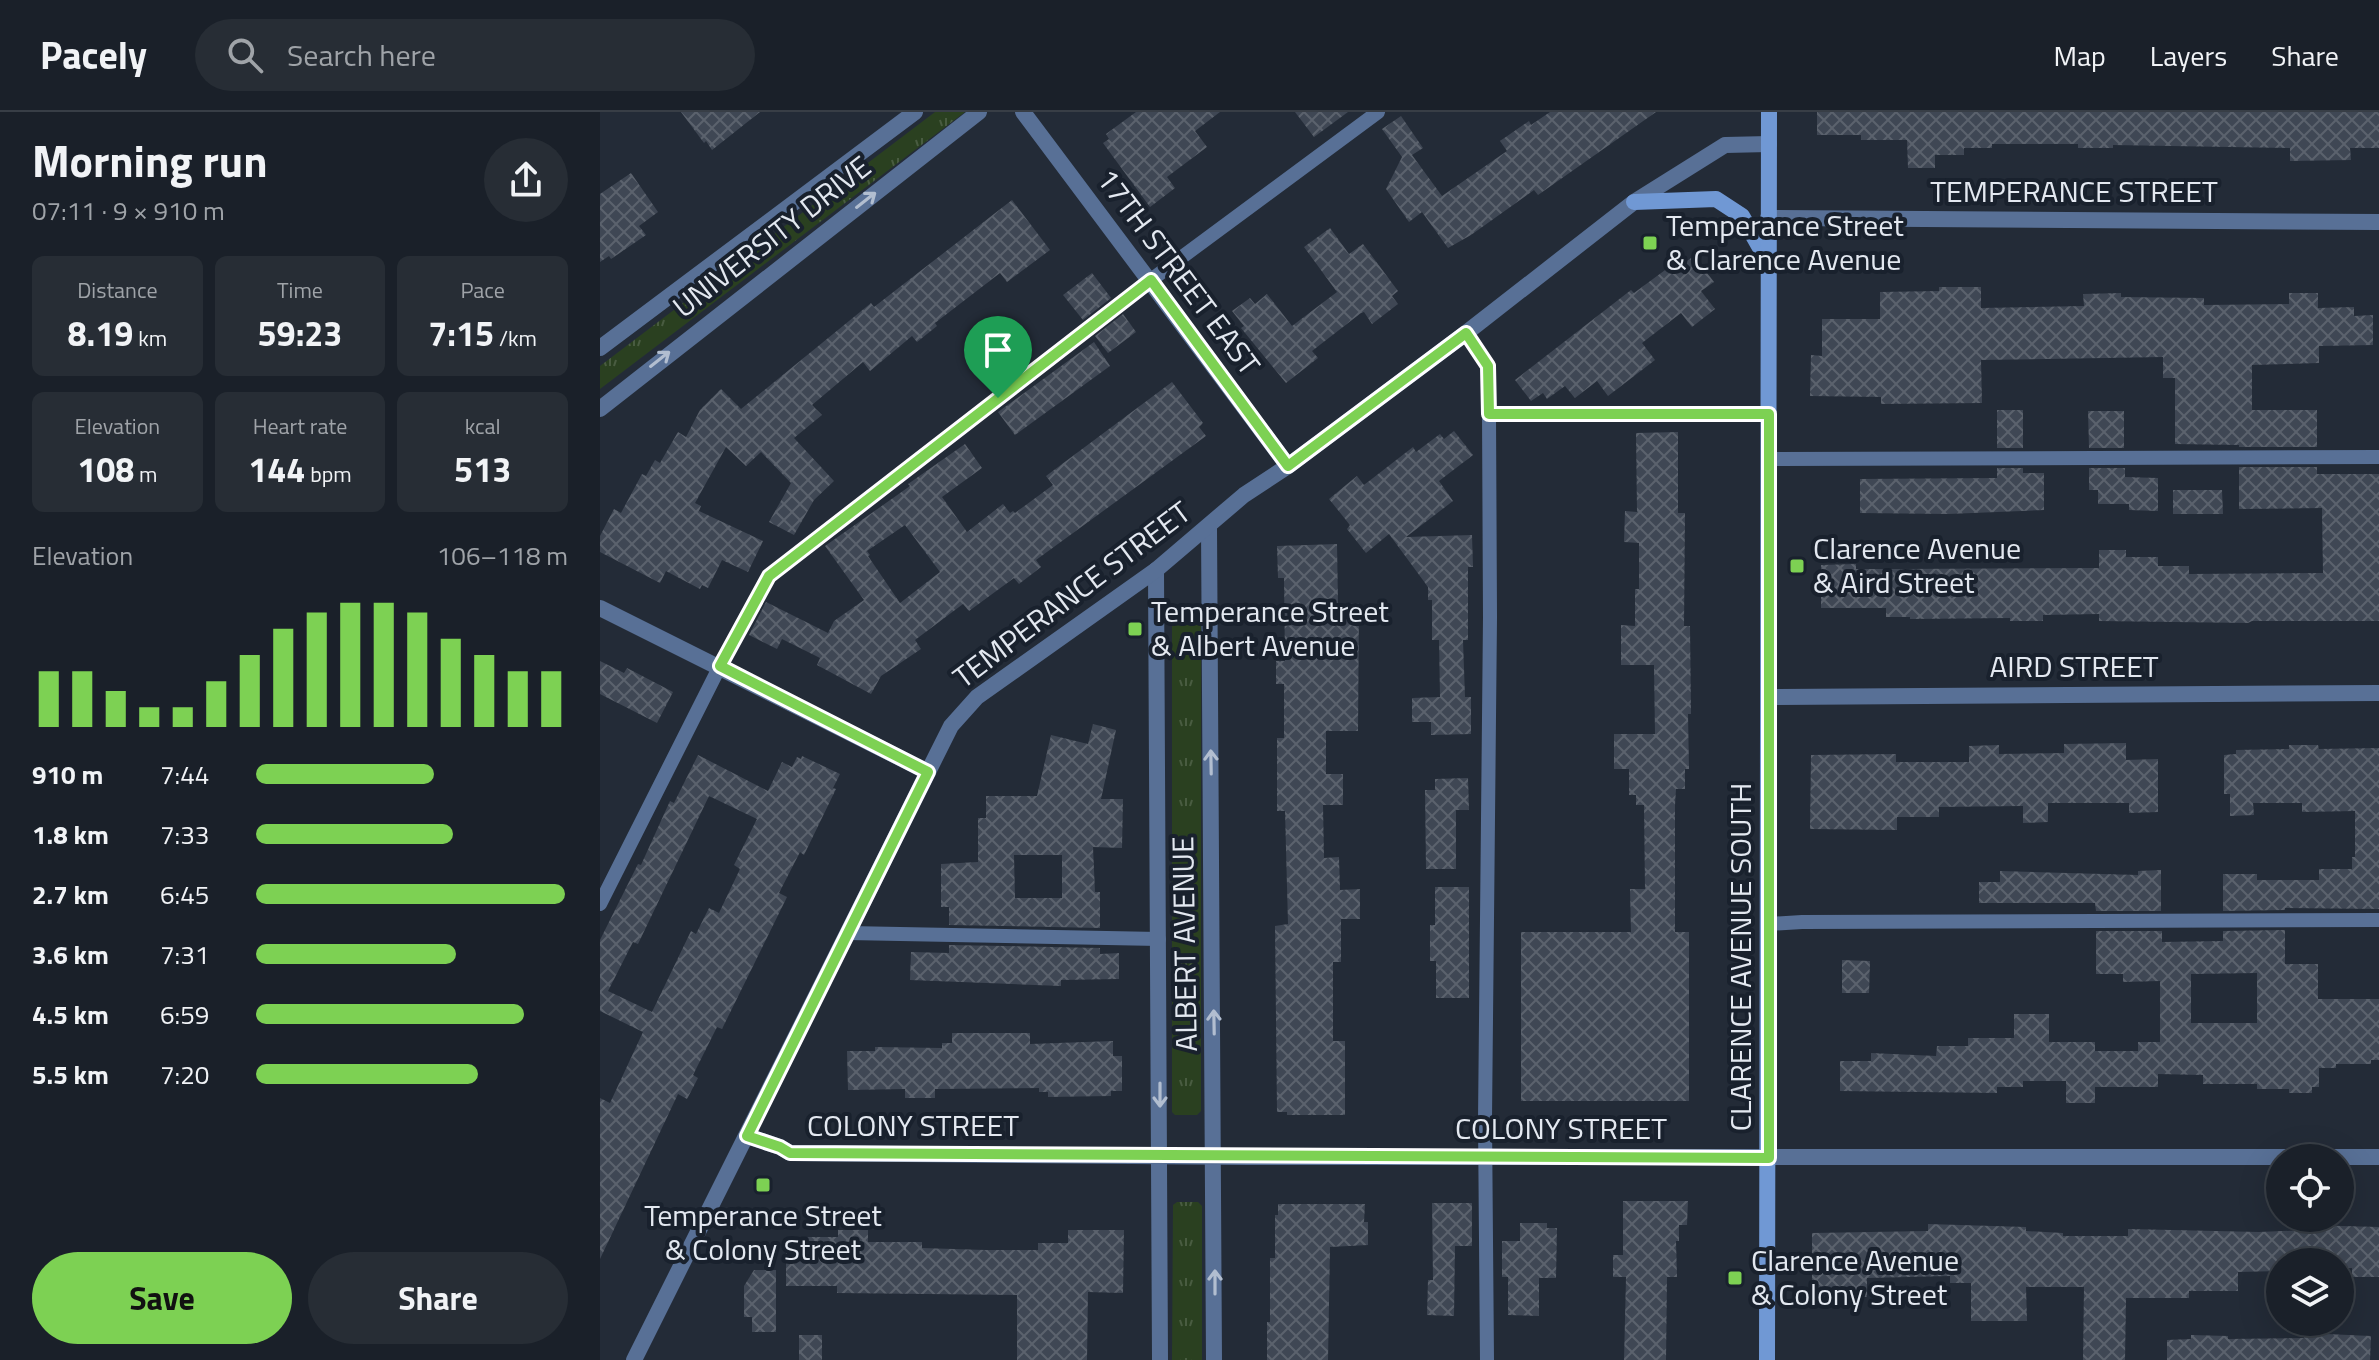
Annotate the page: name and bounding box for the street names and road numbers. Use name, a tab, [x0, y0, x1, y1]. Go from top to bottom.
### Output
street label: UNIVERSITY DRIVE	[662, 144, 880, 329]
street label: 17TH STREET EAST	[1086, 158, 1272, 385]
street label: TEMPERANCE STREET	[1930, 168, 2218, 214]
street label: TEMPERANCE STREET	[943, 489, 1200, 699]
street label: AIRD STREET	[1989, 643, 2159, 689]
street label: CLARENCE AVENUE SOUTH	[1717, 783, 1763, 1131]
street label: ALBERT AVENUE	[1159, 836, 1209, 1052]
street label: COLONY STREET	[807, 1102, 1019, 1148]
street label: COLONY STREET	[1455, 1105, 1667, 1151]

